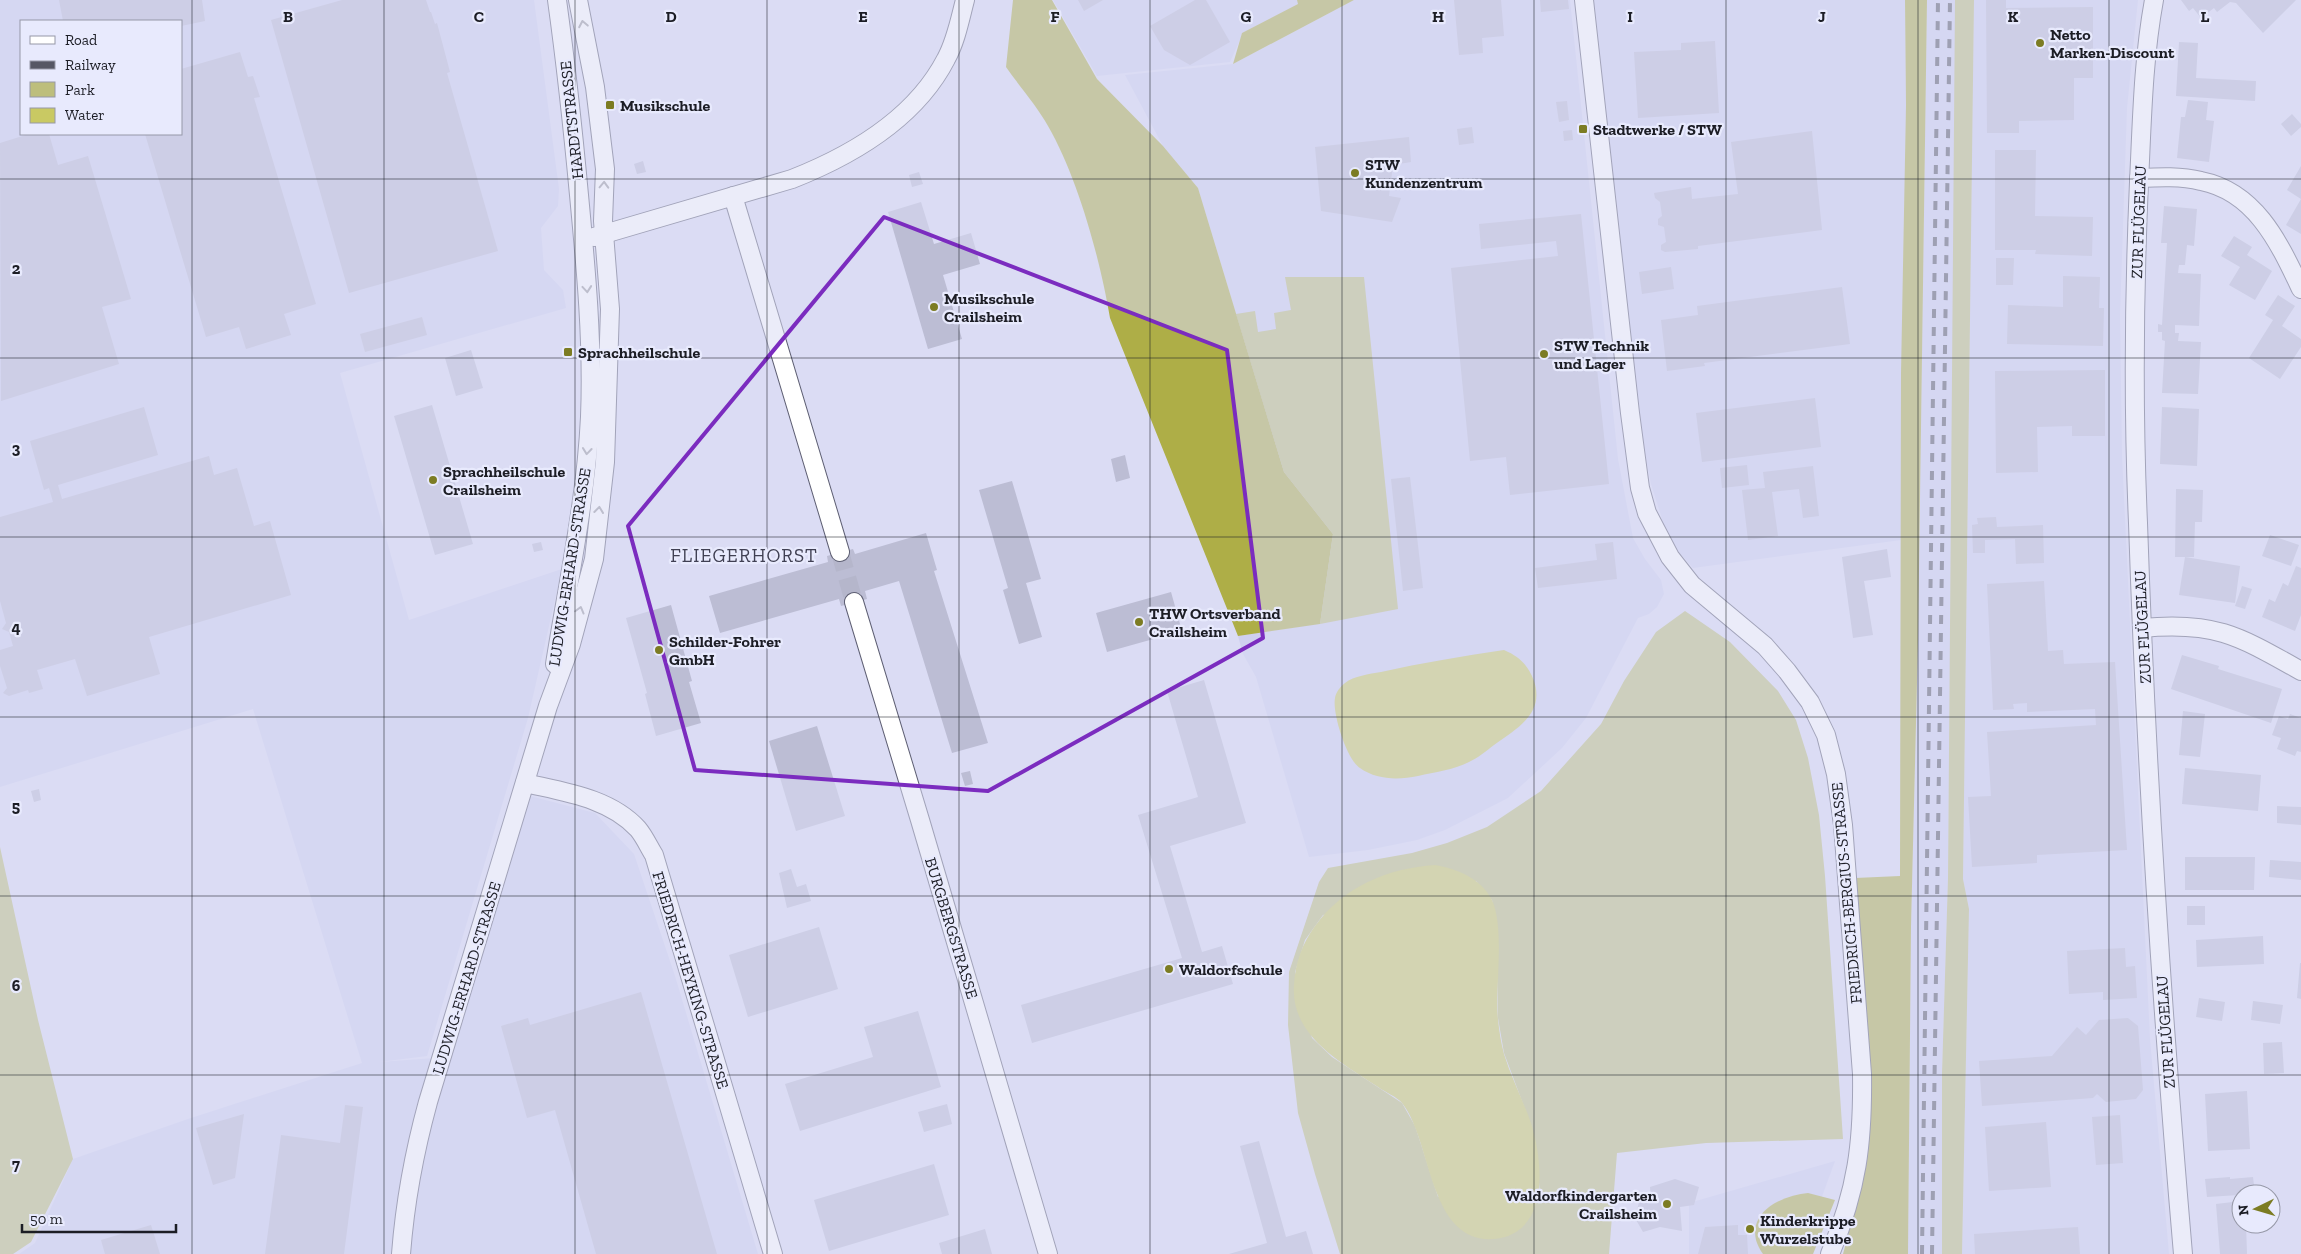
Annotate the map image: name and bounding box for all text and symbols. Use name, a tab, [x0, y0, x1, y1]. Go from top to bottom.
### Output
text: B	[283, 7, 293, 26]
text: C	[474, 7, 484, 26]
text: D	[665, 7, 677, 26]
text: E	[858, 7, 868, 26]
text: F	[1050, 7, 1060, 26]
text: G	[1241, 7, 1252, 26]
text: H	[1432, 7, 1444, 26]
text: I	[1627, 7, 1633, 26]
text: J	[1818, 7, 1826, 26]
text: K	[2008, 7, 2019, 26]
text: L	[2201, 7, 2210, 26]
legend	[20, 20, 182, 135]
one-way arrow	[578, 20, 588, 29]
place label: Netto Marken-Discount	[2050, 25, 2175, 62]
text: Road	[65, 31, 98, 49]
marker: Netto Marken-Discount	[2034, 37, 2046, 49]
text: Railway	[65, 56, 116, 74]
street label: HARDTSTRASSE	[556, 60, 587, 180]
text: Park	[65, 81, 95, 99]
place label: Musikschule	[620, 96, 711, 115]
marker: Musikschule	[604, 99, 616, 111]
text: Water	[65, 106, 105, 124]
place label: Stadtwerke / STW	[1593, 120, 1722, 139]
marker: Stadtwerke / STW	[1577, 123, 1589, 135]
place label: STW Kundenzentrum	[1365, 155, 1482, 192]
street label: ZUR FLÜGELAU	[2127, 165, 2150, 279]
marker: STW Kundenzentrum	[1349, 167, 1361, 179]
one-way arrow	[599, 181, 610, 189]
text: 2	[12, 259, 21, 278]
one-way arrow	[582, 285, 593, 293]
place label: Musikschule Crailsheim	[944, 289, 1035, 326]
marker: Musikschule Crailsheim	[928, 301, 940, 313]
place label: STW Technik und Lager	[1554, 336, 1649, 373]
place label: Sprachheilschule	[578, 343, 700, 362]
marker: Sprachheilschule	[562, 346, 574, 358]
marker: STW Technik und Lager	[1538, 348, 1550, 360]
text: 3	[12, 439, 21, 458]
one-way arrow	[582, 447, 593, 455]
place label: Sprachheilschule Crailsheim	[443, 462, 565, 499]
street label: LUDWIG-ERHARD-STRASSE	[544, 467, 595, 668]
marker: Sprachheilschule Crailsheim	[427, 474, 439, 486]
one-way arrow	[594, 506, 604, 515]
district label: FLIEGERHORST	[670, 544, 818, 567]
street label: ZUR FLÜGELAU	[2130, 570, 2155, 684]
place label: THW Ortsverband Crailsheim	[1149, 604, 1281, 641]
one-way arrow	[574, 607, 584, 615]
marker: THW Ortsverband Crailsheim	[1133, 616, 1145, 628]
text: 4	[11, 618, 21, 637]
place label: Schilder-Fohrer GmbH	[669, 632, 781, 669]
marker: Schilder-Fohrer GmbH	[653, 644, 665, 656]
street label: FRIEDRICH-BERGIUS-STRASSE	[1827, 781, 1866, 1004]
text: 5	[12, 797, 20, 816]
street label: BURGBERGSTRASSE	[921, 855, 982, 1001]
street label: FRIEDRICH-HEYKING-STRASSE	[648, 869, 733, 1091]
street label: LUDWIG-ERHARD-STRASSE	[428, 879, 505, 1077]
place label: Waldorfschule	[1179, 960, 1283, 979]
marker: Waldorfschule	[1163, 963, 1175, 975]
street label: ZUR FLÜGELAU	[2152, 975, 2179, 1089]
text: 6	[12, 976, 21, 995]
text: 7	[12, 1155, 20, 1174]
north arrow	[2231, 1184, 2281, 1234]
place label: Waldorfkindergarten Crailsheim	[1505, 1186, 1657, 1223]
marker: Waldorfkindergarten Crailsheim	[1661, 1198, 1673, 1210]
scale bar	[22, 1202, 176, 1234]
text: N	[2235, 1204, 2252, 1216]
text: 50 m	[30, 1210, 63, 1228]
place label: Kinderkrippe Wurzelstube	[1760, 1211, 1856, 1248]
marker: Kinderkrippe Wurzelstube	[1744, 1223, 1756, 1235]

